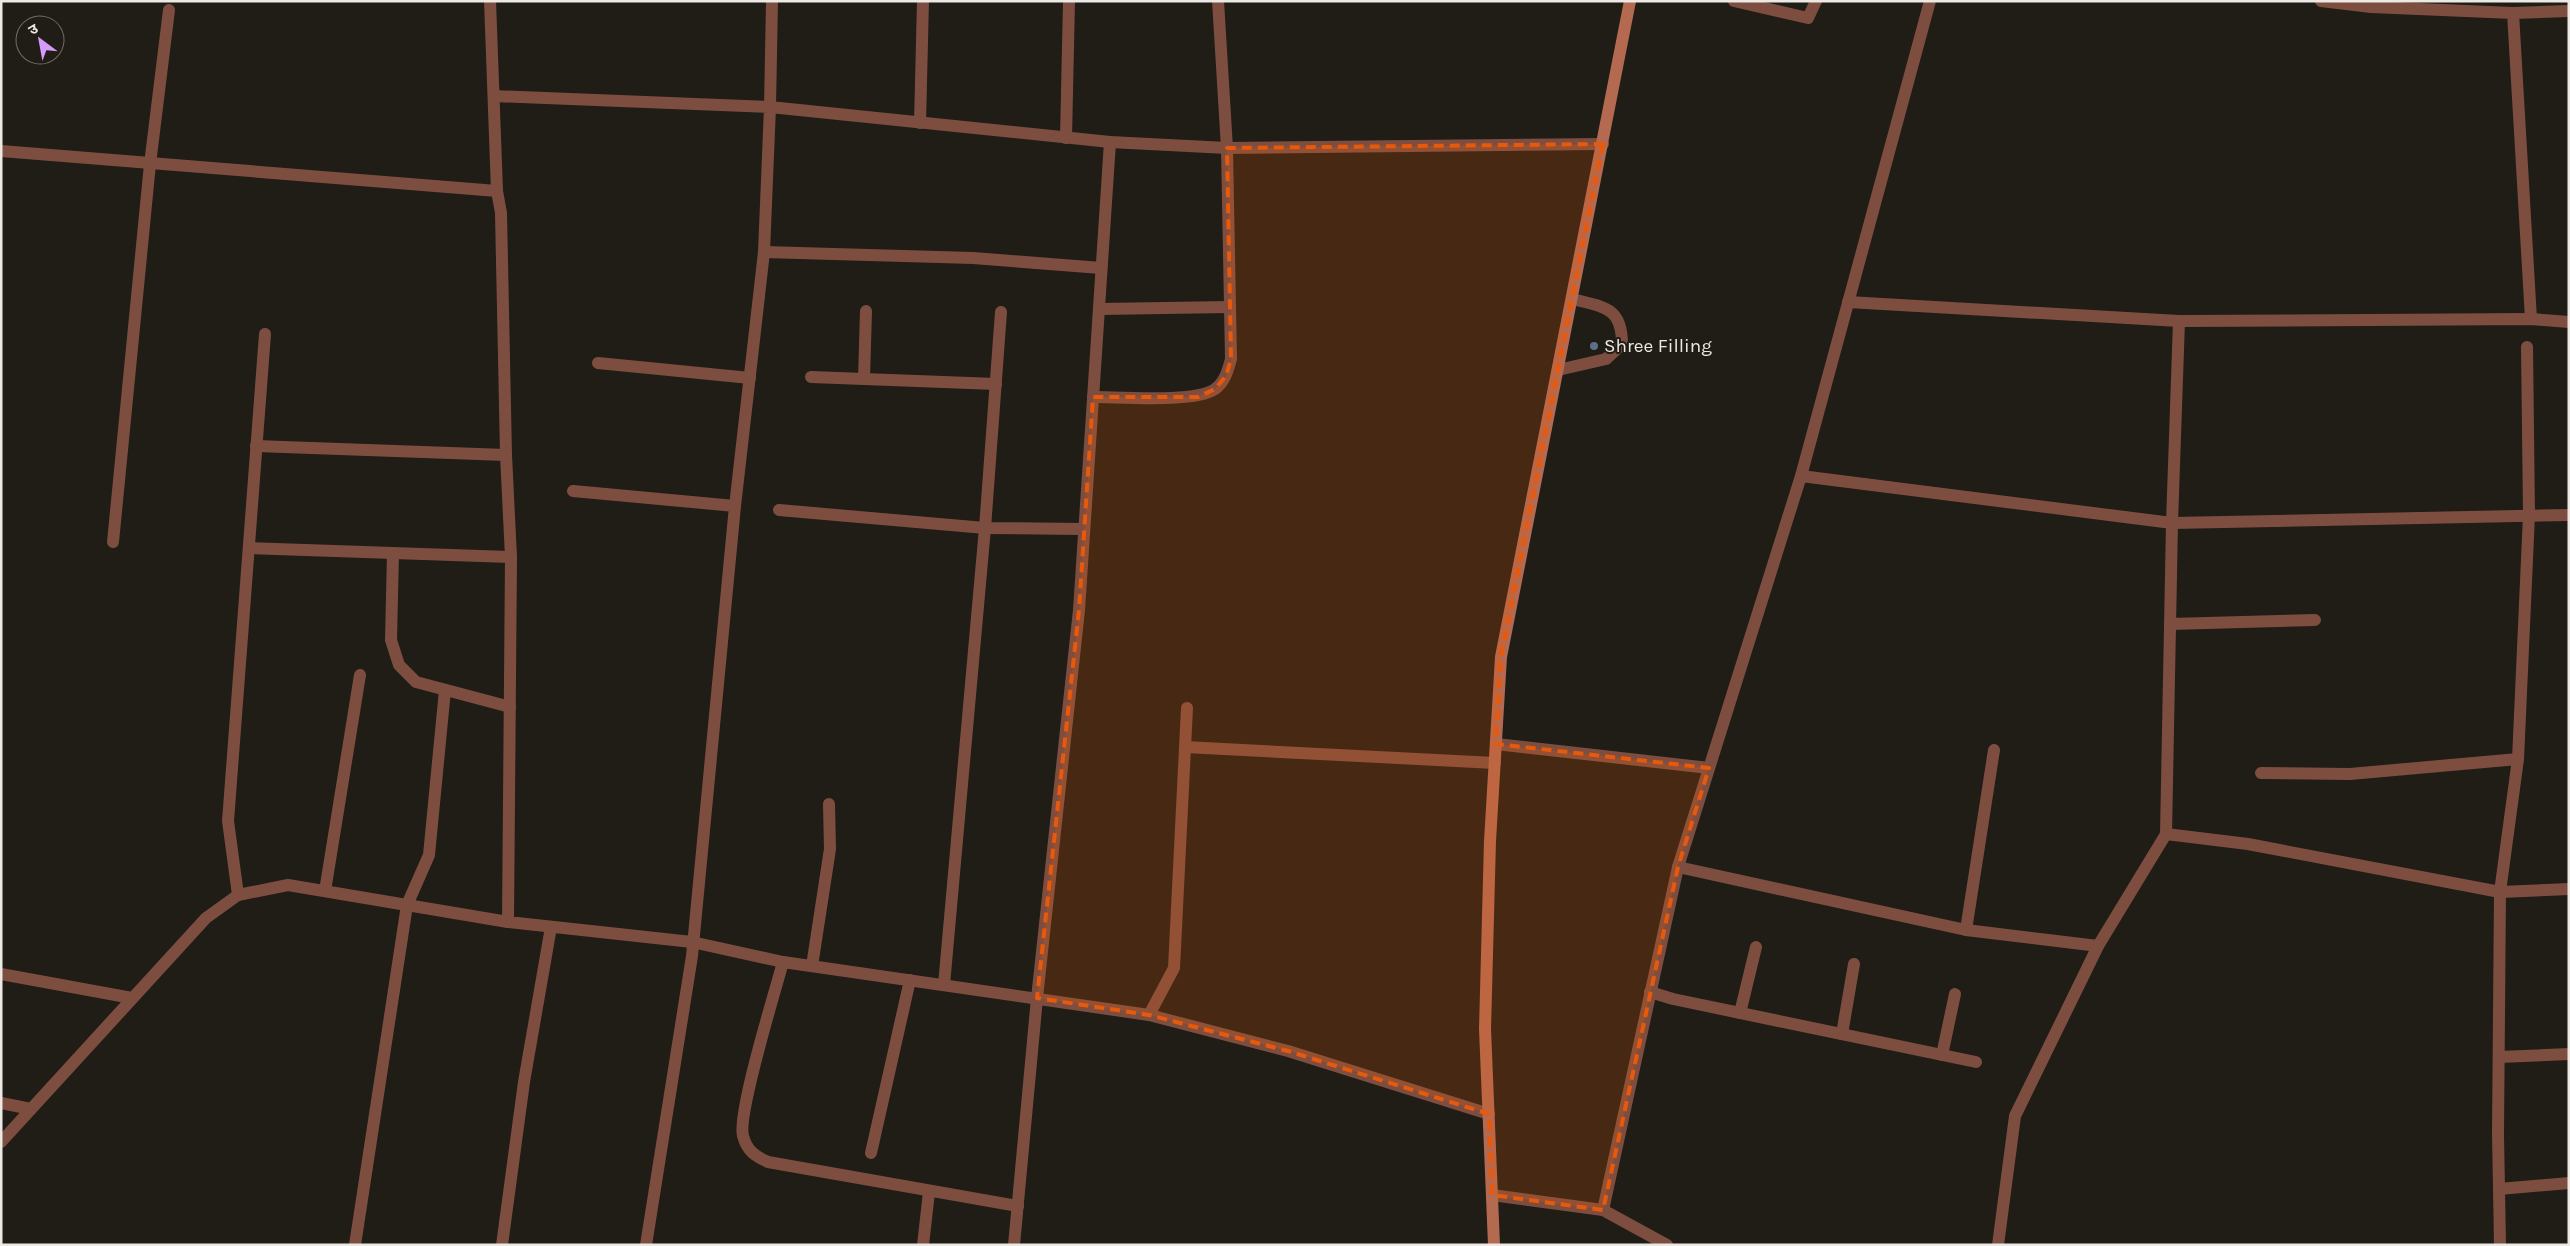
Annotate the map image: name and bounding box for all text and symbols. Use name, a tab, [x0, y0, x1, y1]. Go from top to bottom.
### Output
north arrow	[15, 15, 65, 65]
text: उ	[25, 20, 42, 39]
place label: Shree Filling	[1604, 335, 1712, 357]
marker: Shree Filling	[1588, 340, 1600, 352]

